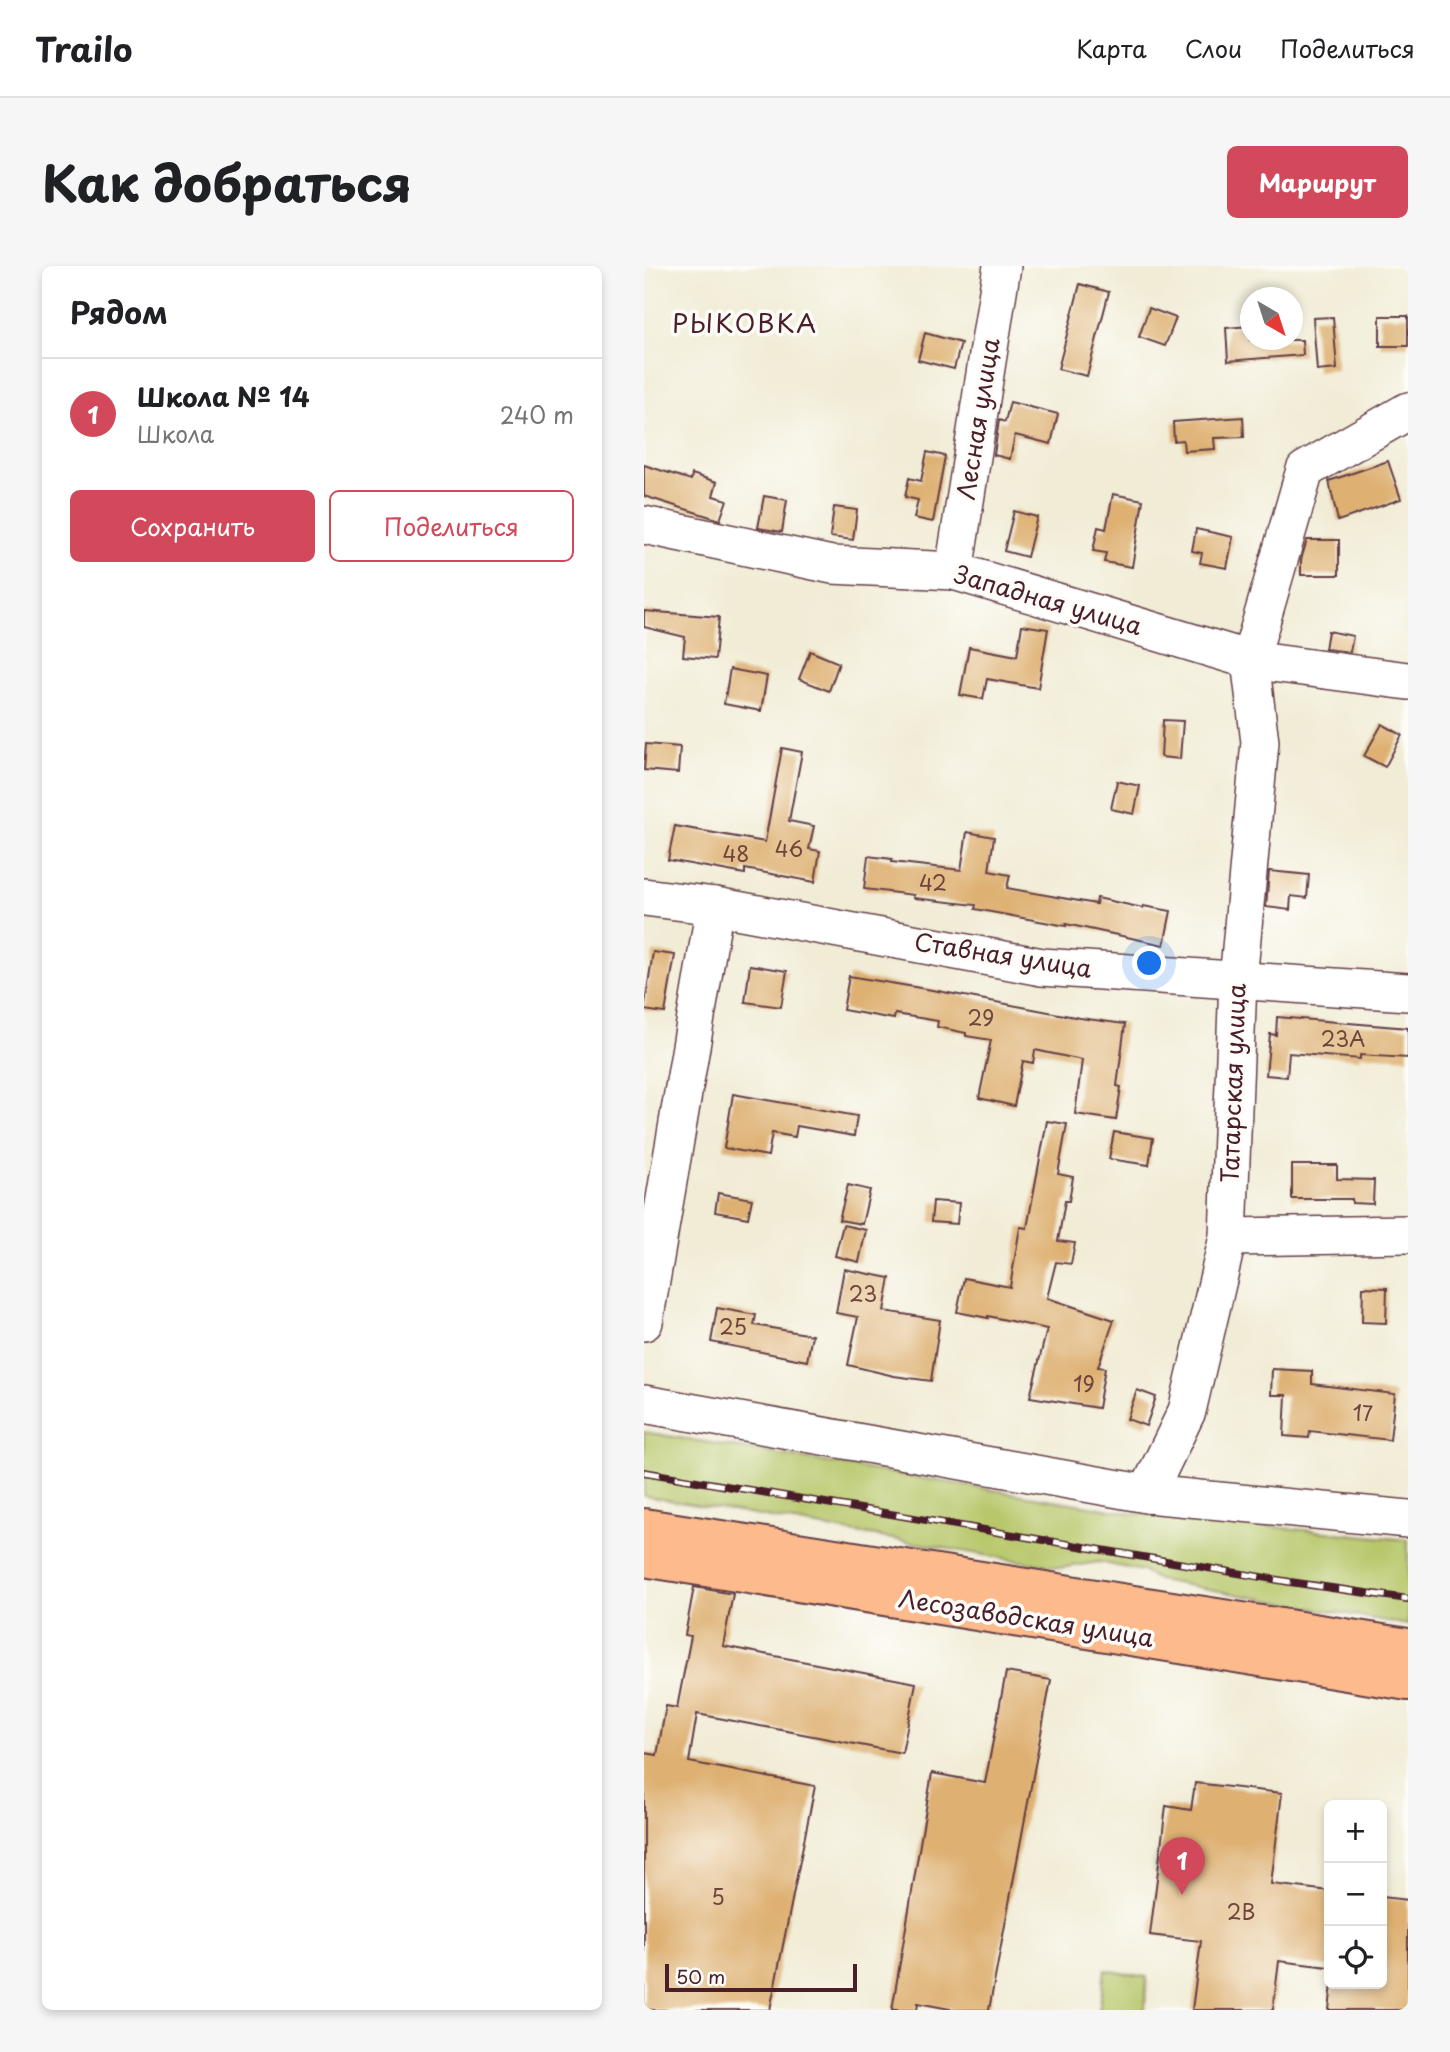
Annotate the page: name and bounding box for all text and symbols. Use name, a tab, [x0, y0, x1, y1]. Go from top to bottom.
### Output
text: Trailo	[35, 23, 132, 73]
text: Карта	[1076, 30, 1147, 66]
text: Слои	[1185, 30, 1242, 66]
text: Поделиться	[1280, 30, 1415, 66]
text: Как добраться	[42, 145, 412, 219]
button: Маршрут	[1227, 146, 1408, 218]
north arrow	[1240, 287, 1303, 350]
text: Рядом	[70, 289, 168, 334]
district label: РЫКОВКА	[672, 303, 818, 342]
street label: Лесная улица	[946, 335, 1008, 502]
text: Школа № 14	[137, 377, 310, 416]
text: 1	[88, 397, 99, 432]
text: 240 m	[500, 397, 574, 432]
text: Школа	[137, 416, 214, 451]
button: Сохранить	[70, 490, 315, 562]
button: Поделиться	[329, 490, 574, 562]
street label: Западная улица	[951, 555, 1146, 643]
house number: 46	[775, 832, 803, 864]
house number: 48	[723, 837, 749, 869]
house number: 42	[919, 866, 947, 898]
street label: Ставная улица	[912, 922, 1095, 986]
your location	[1132, 946, 1166, 980]
street label: Татарская улица	[1211, 983, 1253, 1183]
house number: 29	[968, 1001, 994, 1033]
house number: 23А	[1321, 1022, 1365, 1054]
house number: 23	[849, 1277, 877, 1309]
house number: 25	[719, 1310, 747, 1342]
house number: 19	[1073, 1367, 1095, 1399]
house number: 17	[1353, 1396, 1373, 1428]
street label: Лесозаводская улица	[896, 1579, 1156, 1655]
map controls	[1324, 1800, 1387, 1989]
button: +	[1324, 1800, 1387, 1863]
pin: 1	[1159, 1837, 1205, 1895]
button: −	[1324, 1863, 1387, 1926]
house number: 5	[711, 1880, 725, 1912]
house number: 2В	[1227, 1895, 1255, 1927]
button: locate	[1324, 1926, 1387, 1989]
scale bar	[665, 1961, 858, 1993]
text: 50 m	[676, 1962, 725, 1990]

